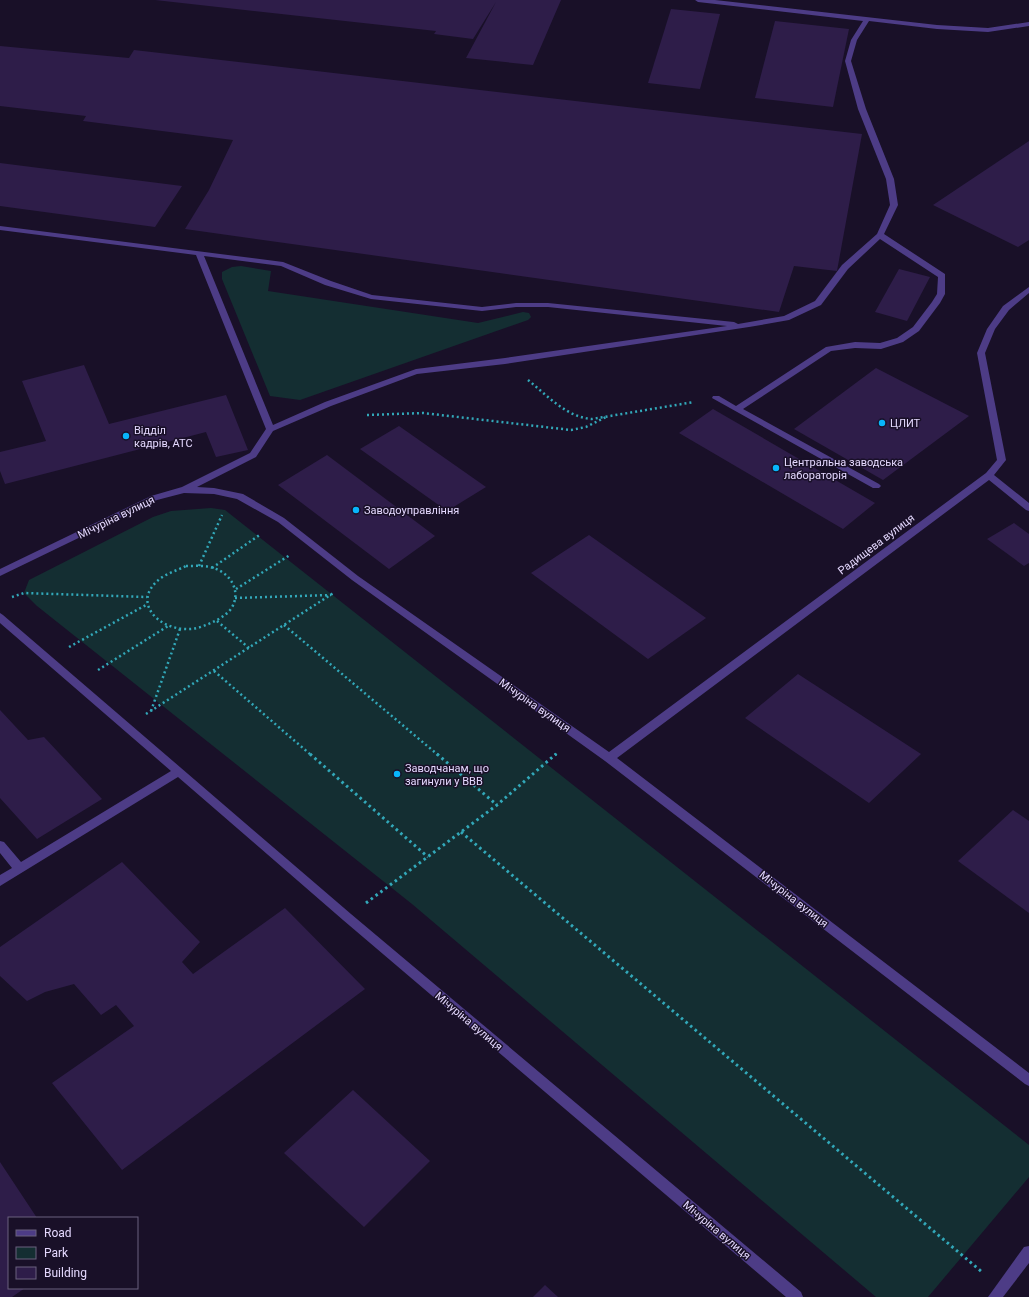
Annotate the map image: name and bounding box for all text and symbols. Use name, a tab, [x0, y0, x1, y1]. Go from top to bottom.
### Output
place label: ЦЛИТ	[890, 417, 921, 430]
marker: ЦЛИТ	[877, 418, 887, 428]
place label: Відділ кадрів, АТС	[134, 424, 193, 450]
marker: Відділ кадрів, АТС	[121, 431, 131, 441]
place label: Центральна заводська лабораторія	[784, 456, 903, 482]
marker: Центральна заводська лабораторія	[771, 463, 781, 473]
street label: Мічуріна вулиця	[76, 493, 157, 542]
place label: Заводоуправління	[364, 504, 459, 517]
marker: Заводоуправління	[351, 505, 361, 515]
street label: Радищева вулиця	[835, 511, 917, 577]
street label: Мічуріна вулиця	[497, 676, 573, 735]
place label: Заводчанам, що загинули у ВВВ	[405, 762, 489, 788]
marker: Заводчанам, що загинули у ВВВ	[392, 769, 402, 779]
street label: Мічуріна вулиця	[757, 868, 831, 930]
street label: Мічуріна вулиця	[432, 989, 505, 1053]
street label: Мічуріна вулиця	[680, 1198, 753, 1262]
legend	[8, 1217, 138, 1289]
text: Road	[44, 1226, 72, 1240]
text: Park	[44, 1246, 69, 1260]
text: Building	[44, 1266, 87, 1280]

